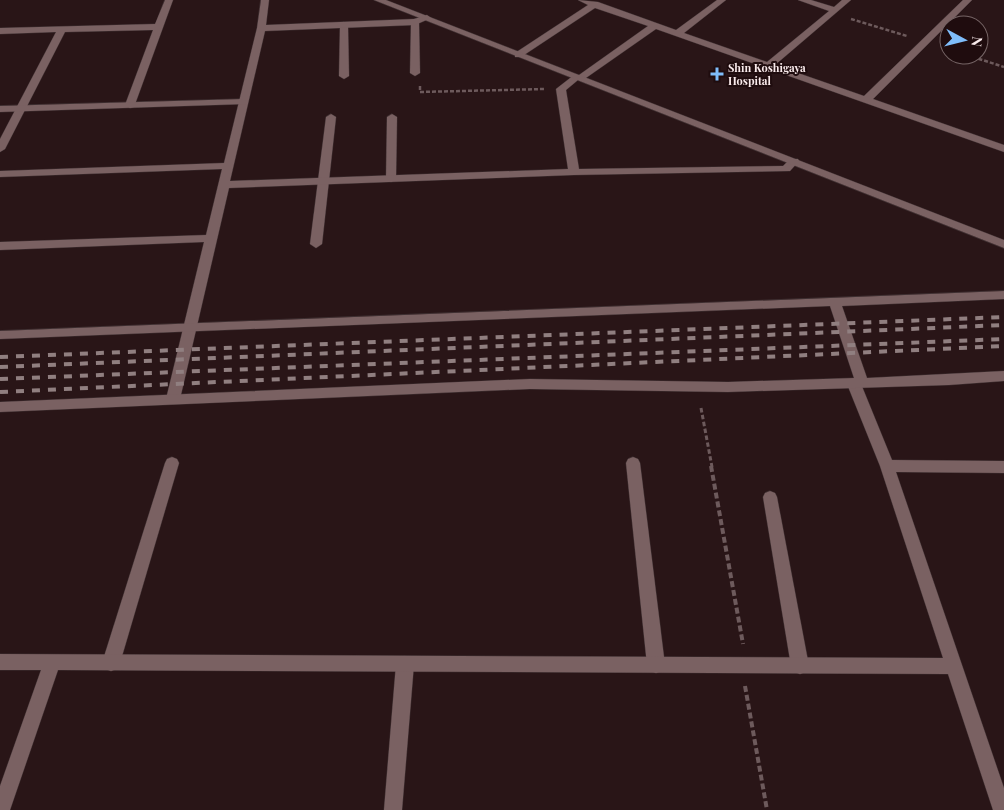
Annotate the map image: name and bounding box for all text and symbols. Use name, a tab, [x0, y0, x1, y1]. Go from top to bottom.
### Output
north arrow	[939, 15, 989, 65]
text: N	[967, 35, 987, 48]
place label: Shin Koshigaya Hospital	[728, 60, 806, 88]
marker: Shin Koshigaya Hospital	[710, 67, 724, 81]

